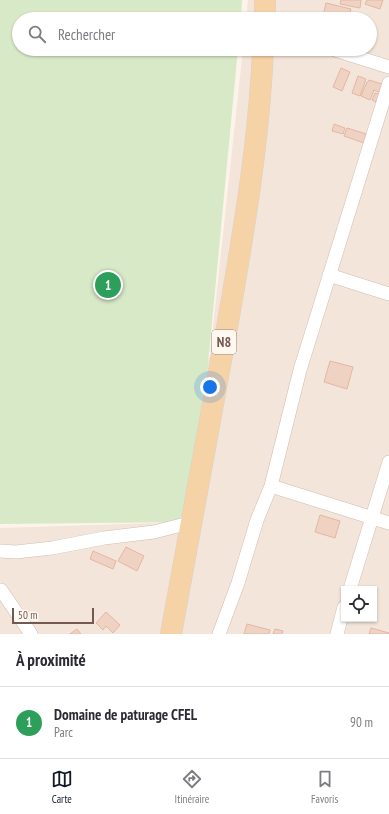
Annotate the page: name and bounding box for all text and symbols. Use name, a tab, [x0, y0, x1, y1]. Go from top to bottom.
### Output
search box	[12, 12, 377, 56]
icon: search	[26, 23, 48, 45]
text: Rechercher	[58, 25, 115, 44]
pin: 1	[95, 270, 121, 300]
road number: N8	[212, 330, 236, 354]
your location	[200, 377, 220, 397]
map controls	[341, 586, 377, 622]
button: locate	[341, 586, 377, 622]
scale bar	[12, 606, 94, 625]
text: 50 m	[18, 608, 37, 622]
text: À proximité	[16, 649, 86, 671]
text: Domaine de paturage CFEL	[54, 705, 197, 724]
text: 1	[26, 714, 32, 731]
text: 90 m	[350, 714, 373, 731]
text: Parc	[54, 724, 73, 741]
tab: Carte	[51, 768, 73, 806]
tab: Itinéraire	[175, 768, 209, 806]
tab: Favoris	[311, 768, 338, 806]

